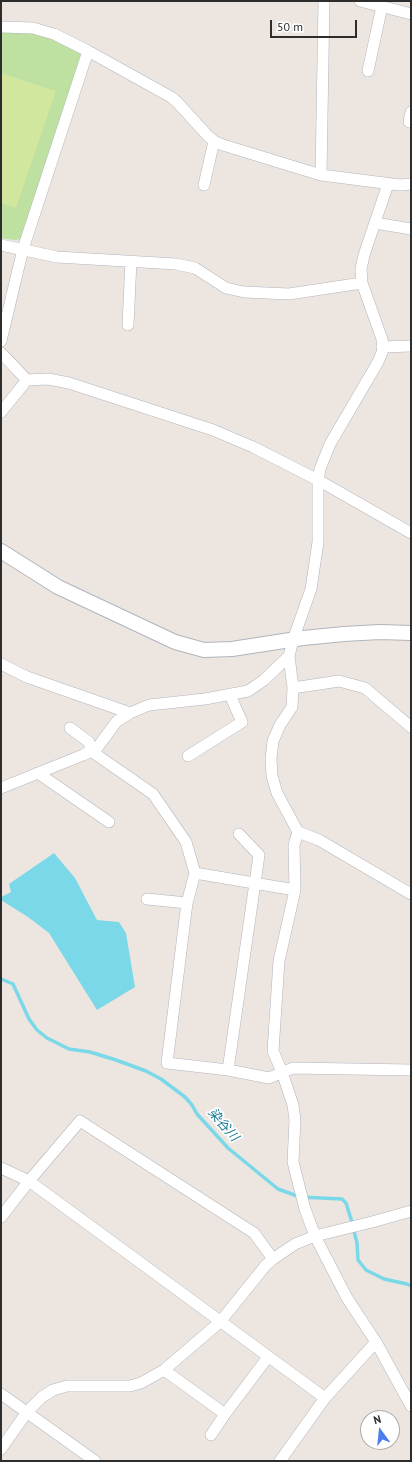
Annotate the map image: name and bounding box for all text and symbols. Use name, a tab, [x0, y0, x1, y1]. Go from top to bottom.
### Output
scale bar	[272, 12, 359, 38]
text: 50 m	[277, 19, 303, 34]
water label: 染谷川	[204, 1105, 242, 1145]
north arrow	[360, 1410, 400, 1450]
text: N	[372, 1412, 382, 1427]

